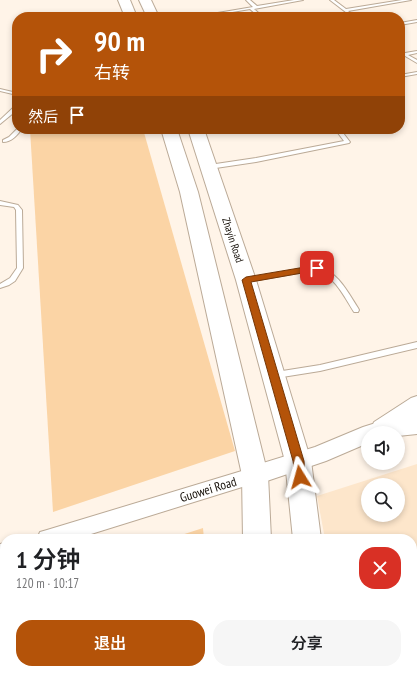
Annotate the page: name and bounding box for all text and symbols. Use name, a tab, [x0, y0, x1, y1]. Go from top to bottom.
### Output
text: 90 m	[94, 22, 145, 59]
icon: right	[28, 28, 80, 80]
text: 右转	[94, 61, 130, 84]
icon: arrive	[66, 104, 88, 126]
text: 然后	[28, 107, 58, 126]
street label: Zhayin Road	[219, 216, 247, 265]
pin	[300, 251, 334, 285]
icon: arrive	[306, 257, 328, 279]
map controls	[361, 426, 405, 522]
button: sound	[361, 426, 405, 470]
position arrow	[279, 456, 321, 498]
street label: Guowei Road	[178, 473, 238, 506]
button: search	[361, 478, 405, 522]
text: 1 分钟	[16, 544, 80, 575]
button: close	[359, 547, 401, 589]
text: 120 m · 10:17	[16, 575, 79, 592]
button: 退出	[16, 620, 205, 666]
button: 分享	[213, 620, 401, 666]

